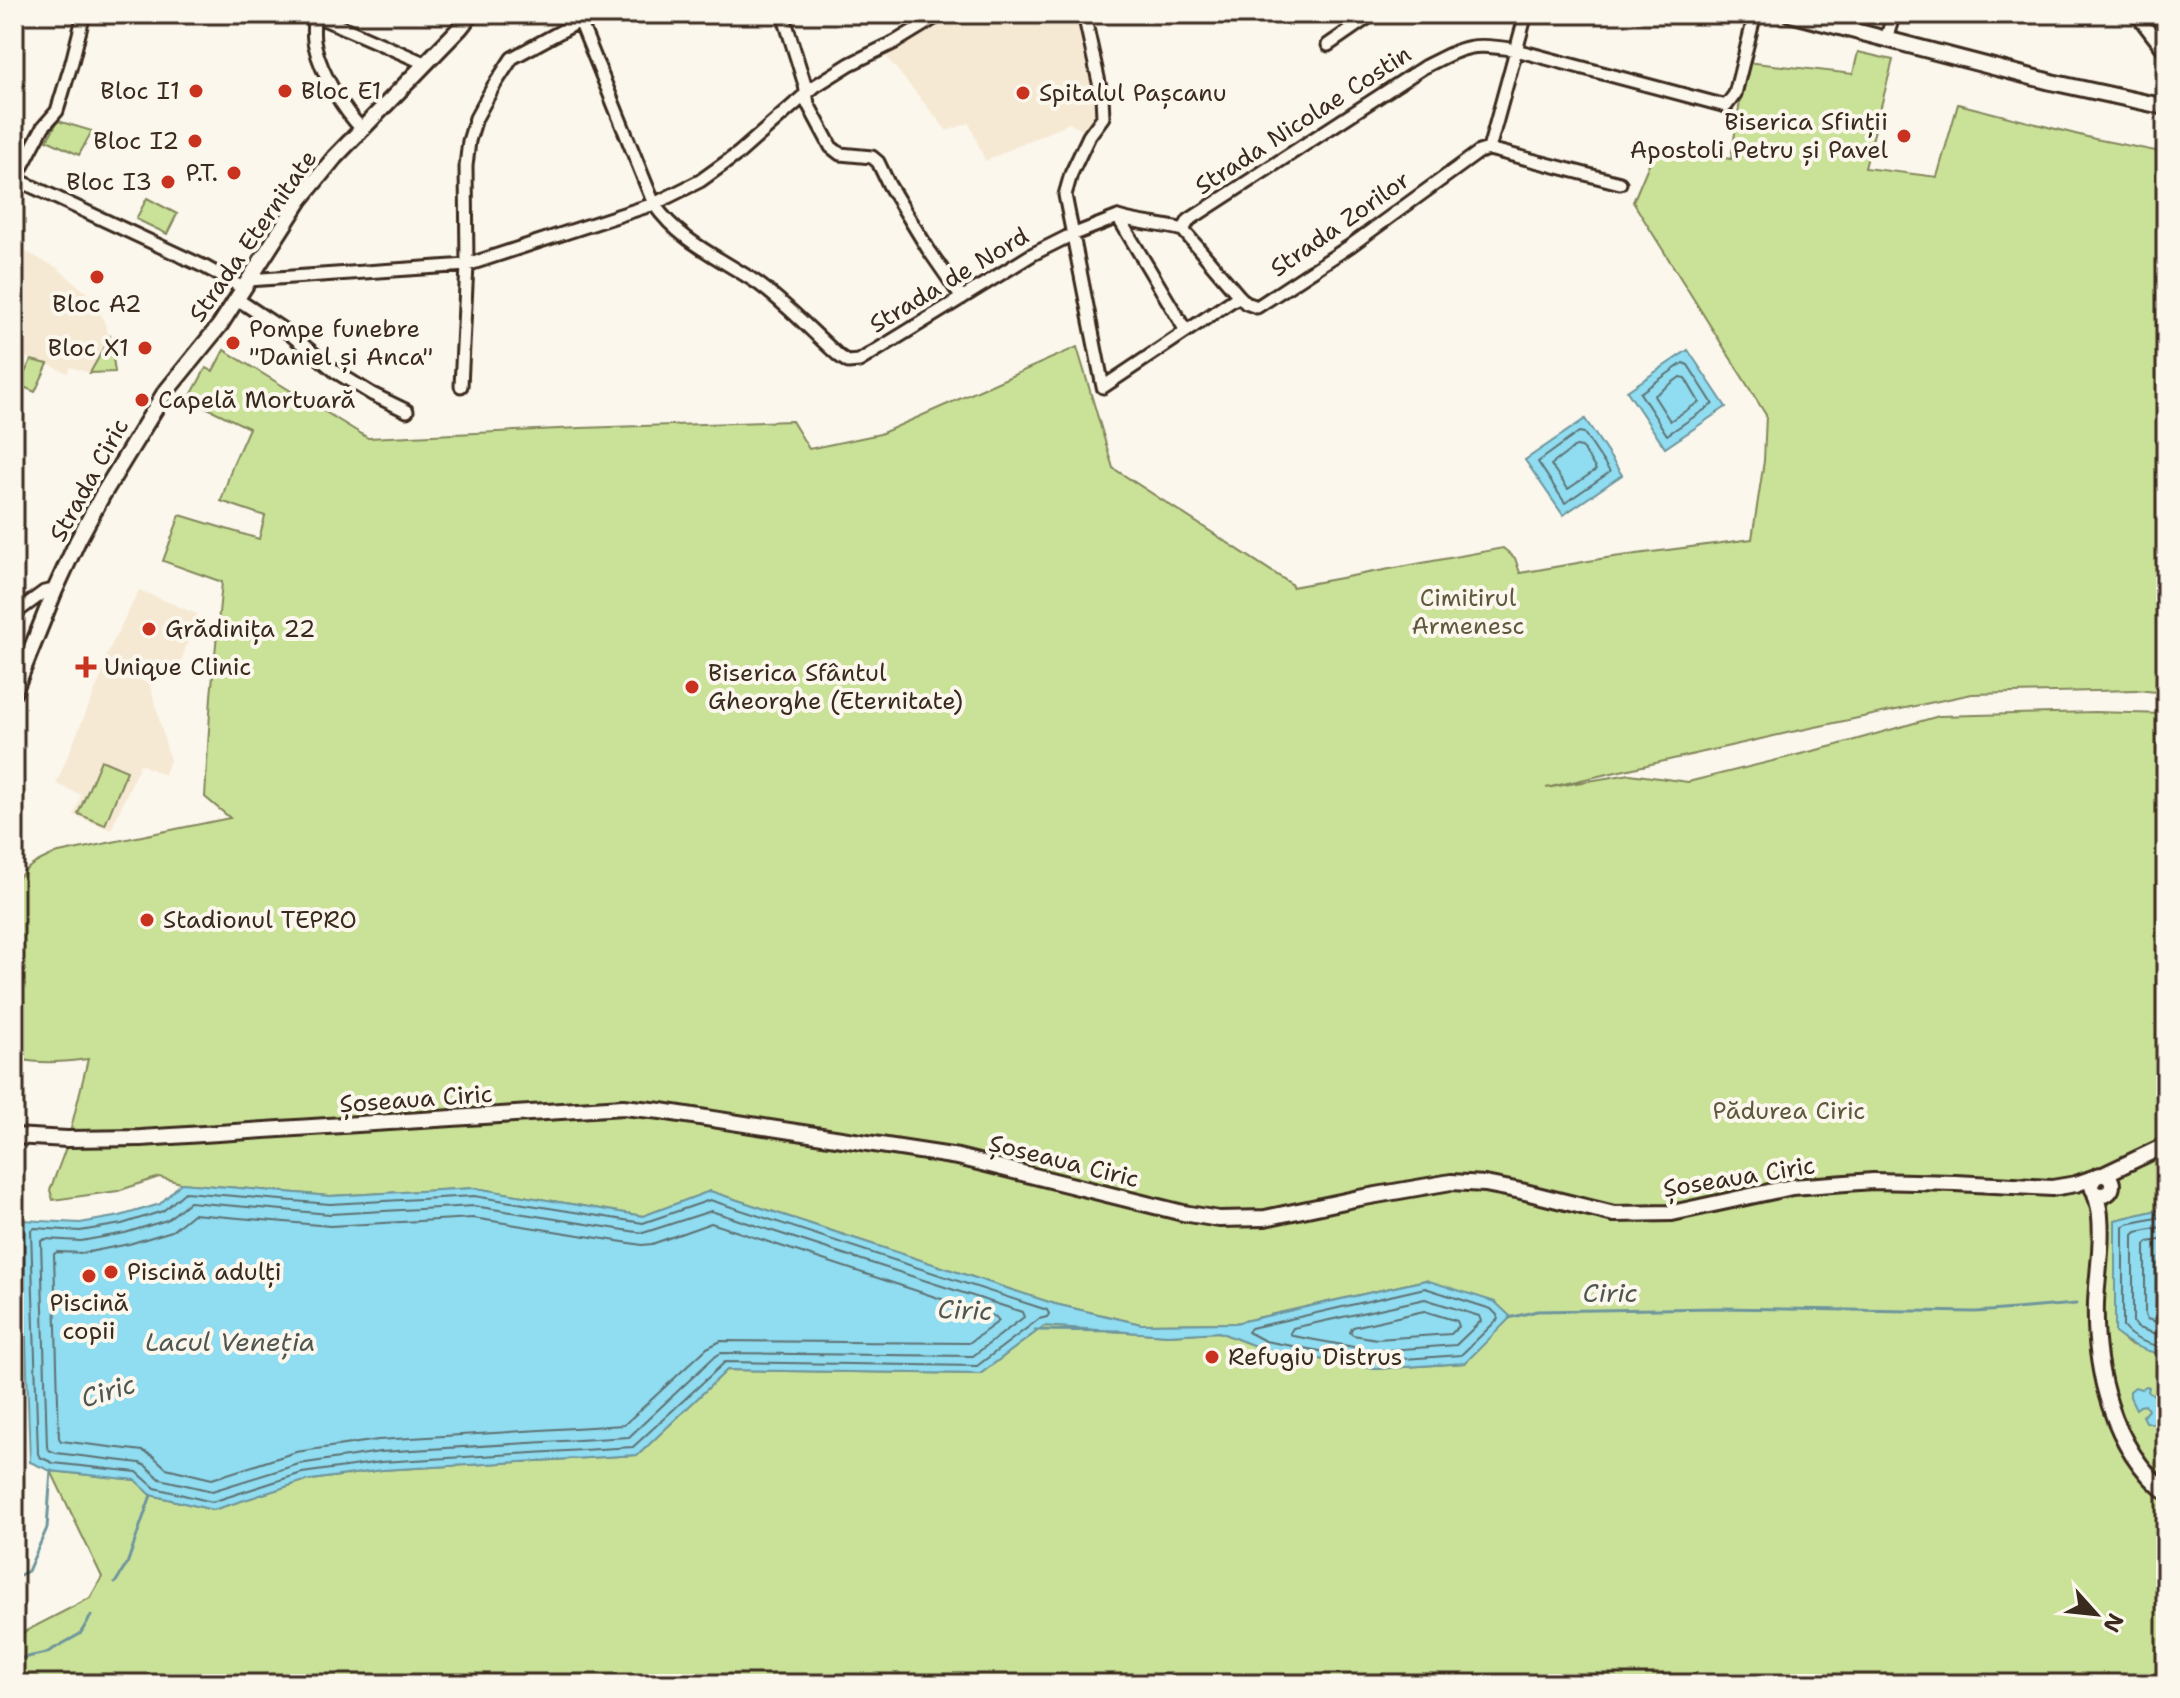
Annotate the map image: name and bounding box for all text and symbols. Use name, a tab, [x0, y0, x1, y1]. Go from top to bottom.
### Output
street label: Strada Nicolae Costin	[1189, 38, 1417, 202]
place label: Bloc I1	[100, 75, 180, 107]
place label: Bloc E1	[301, 75, 381, 107]
place label: Spitalul Pașcanu	[1039, 77, 1227, 109]
marker: Bloc I1	[187, 82, 205, 100]
marker: Bloc E1	[276, 82, 294, 100]
marker: Spitalul Pașcanu	[1014, 84, 1032, 102]
place label: Biserica Sfinții Apostoli Petru și Pavel	[1630, 106, 1889, 166]
place label: Bloc I2	[93, 125, 179, 157]
marker: Biserica Sfinții Apostoli Petru și Pavel	[1895, 127, 1913, 145]
marker: Bloc I2	[186, 132, 204, 150]
street label: Strada Eternitate	[182, 144, 324, 328]
place label: P.T.	[186, 157, 218, 189]
marker: P.T.	[225, 164, 243, 182]
street label: Strada Zorilor	[1264, 164, 1416, 284]
place label: Bloc I3	[66, 166, 152, 198]
marker: Bloc I3	[159, 173, 177, 191]
street label: Strada de Nord	[863, 220, 1035, 340]
marker: Bloc A2	[88, 268, 106, 286]
place label: Bloc A2	[52, 288, 142, 320]
place label: Pompe funebre "Daniel și Anca"	[249, 313, 433, 373]
place label: Bloc X1	[48, 332, 129, 364]
marker: Pompe funebre "Daniel și Anca"	[224, 334, 242, 352]
marker: Bloc X1	[136, 339, 154, 357]
place label: Capelă Mortuară	[158, 384, 355, 416]
marker: Capelă Mortuară	[133, 391, 151, 409]
street label: Strada Ciric	[42, 413, 136, 547]
park label: Cimitirul Armenesc	[1411, 582, 1525, 642]
place label: Grădinița 22	[165, 613, 316, 645]
marker: Grădinița 22	[140, 620, 158, 638]
place label: Unique Clinic	[104, 651, 251, 683]
marker: Unique Clinic	[75, 656, 97, 678]
place label: Biserica Sfântul Gheorghe (Eternitate)	[708, 657, 963, 717]
marker: Biserica Sfântul Gheorghe (Eternitate)	[683, 678, 701, 696]
place label: Stadionul TEPRO	[163, 904, 357, 936]
marker: Stadionul TEPRO	[138, 911, 156, 929]
street label: Șoseaua Ciric	[338, 1078, 494, 1120]
park label: Pădurea Ciric	[1713, 1095, 1865, 1127]
street label: Șoseaua Ciric	[986, 1127, 1142, 1195]
street label: Șoseaua Ciric	[1661, 1149, 1817, 1205]
place label: Piscină adulți	[127, 1256, 282, 1288]
marker: Piscină adulți	[102, 1263, 120, 1281]
marker: Piscină copii	[80, 1267, 98, 1285]
water label: Ciric	[1582, 1275, 1638, 1310]
place label: Piscină copii	[49, 1287, 129, 1347]
water label: Ciric	[937, 1291, 993, 1328]
water label: Lacul Veneția	[145, 1324, 315, 1360]
place label: Refugiu Distrus	[1228, 1341, 1402, 1373]
marker: Refugiu Distrus	[1203, 1348, 1221, 1366]
water label: Ciric	[76, 1366, 139, 1415]
north arrow	[2056, 1574, 2136, 1654]
text: N	[2096, 1609, 2130, 1637]

